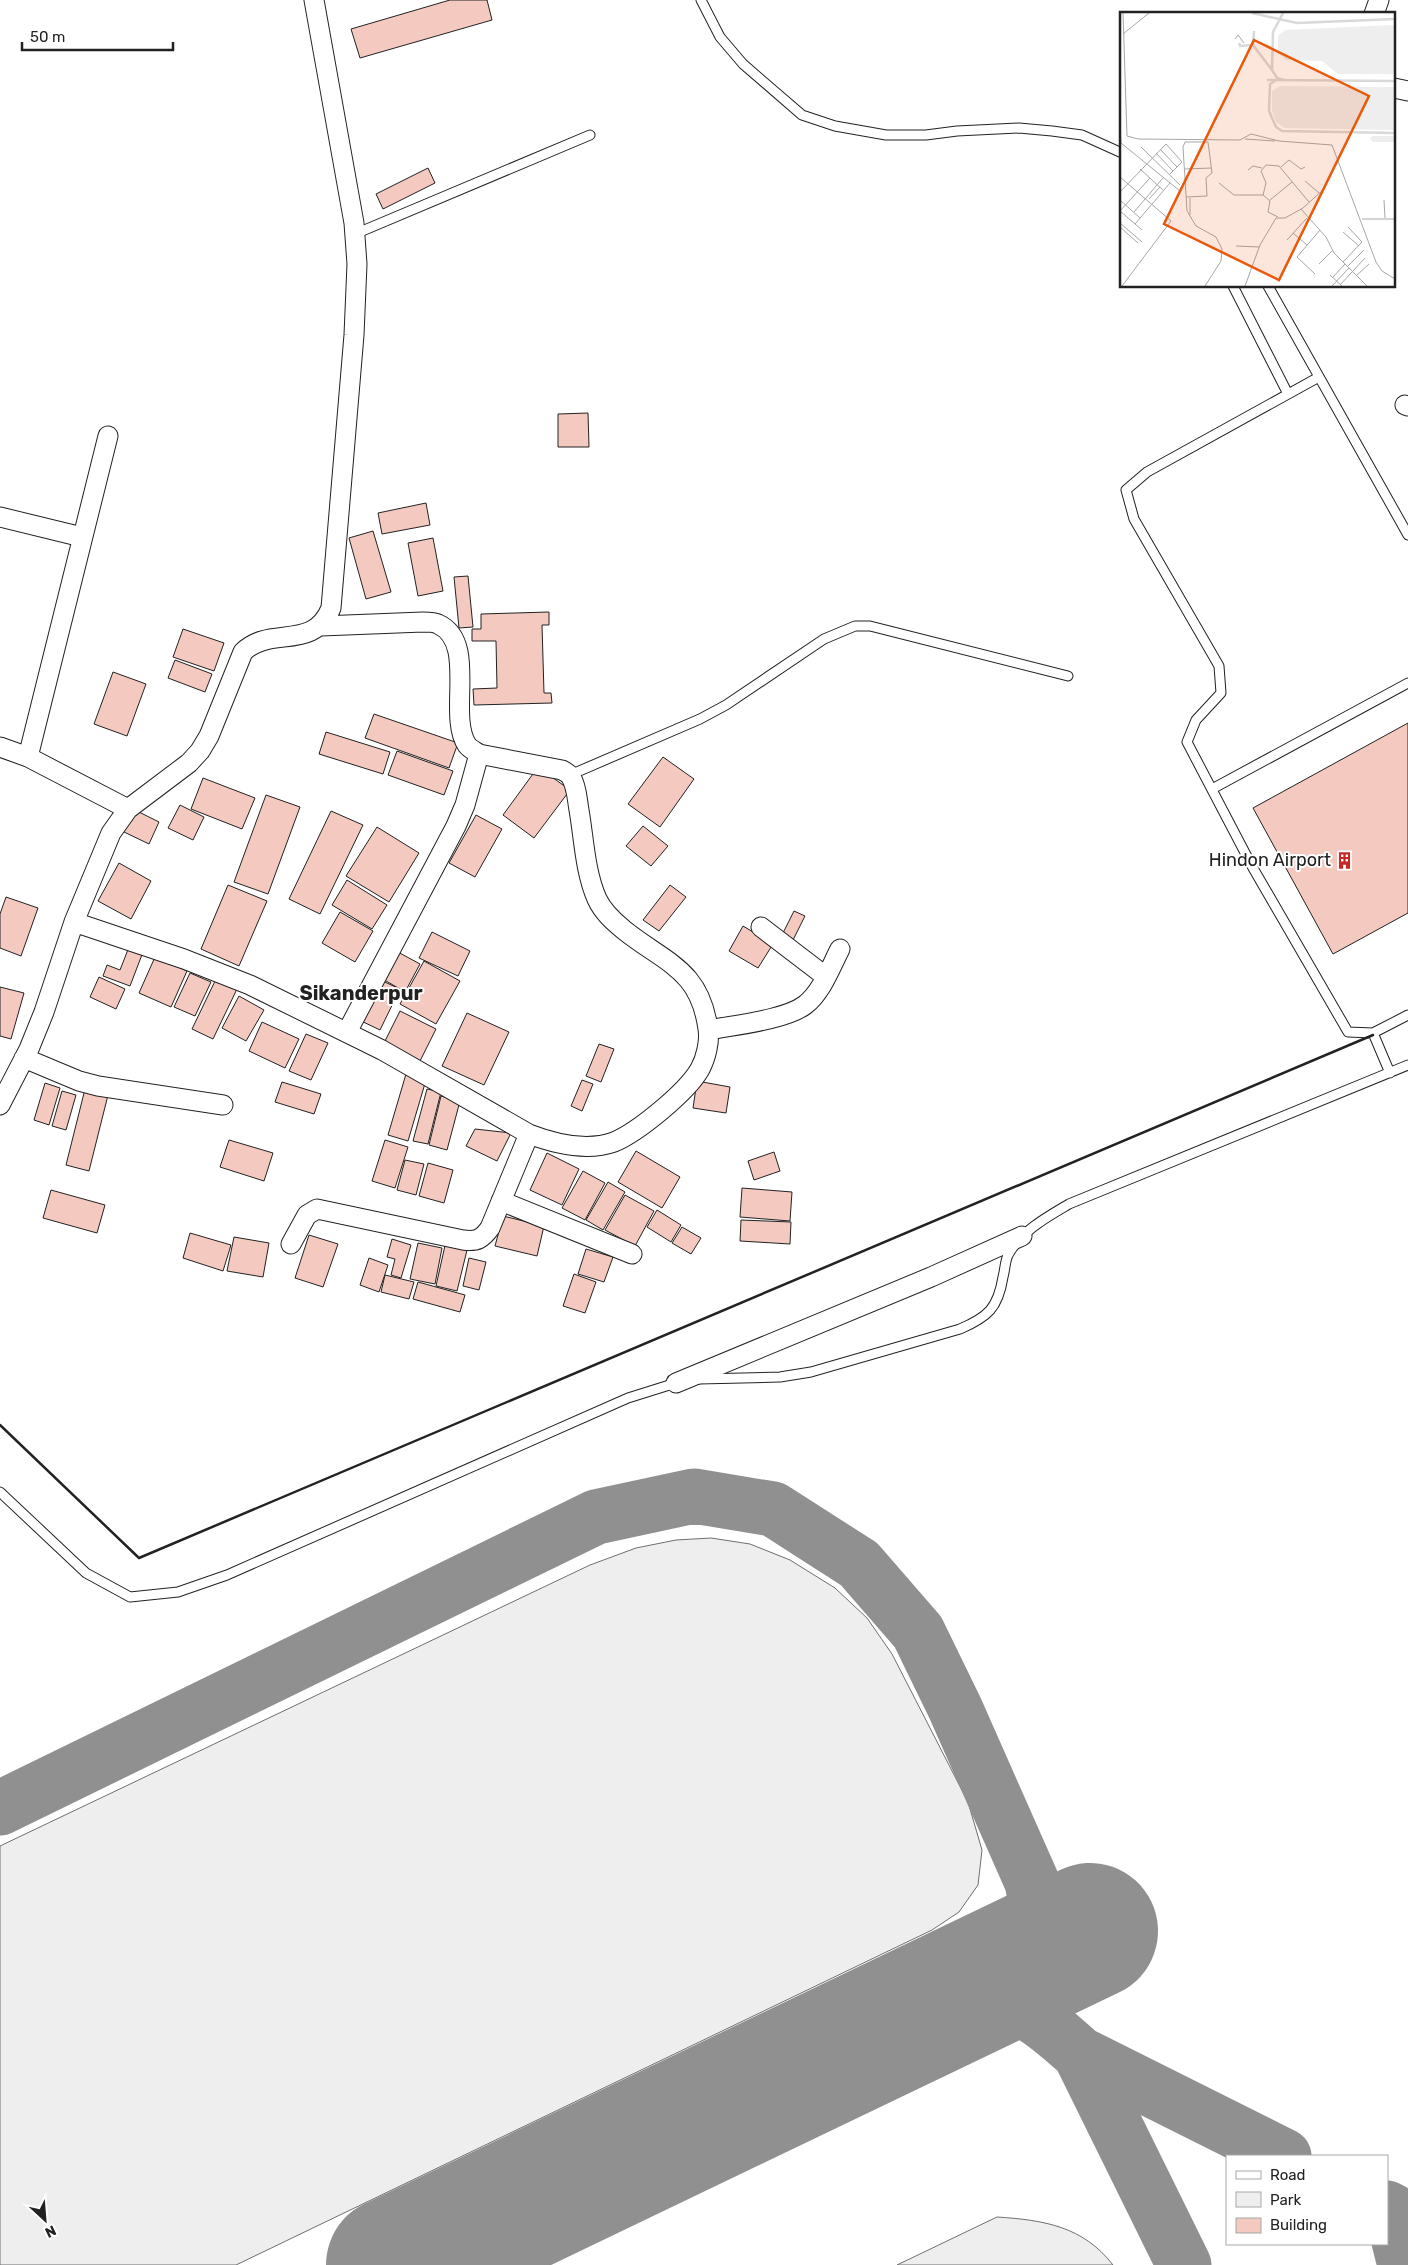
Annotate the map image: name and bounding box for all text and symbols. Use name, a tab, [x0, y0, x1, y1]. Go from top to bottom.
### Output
inset map	[1120, 12, 1396, 288]
scale bar	[22, 20, 174, 52]
text: 50 m	[30, 28, 65, 46]
place label: Hindon Airport	[1209, 849, 1331, 871]
building icon: Hindon Airport	[1335, 850, 1355, 870]
district label: Sikanderpur	[299, 981, 423, 1005]
legend	[1226, 2155, 1388, 2245]
text: Road	[1270, 2166, 1306, 2184]
text: Park	[1270, 2191, 1301, 2209]
north arrow	[20, 2195, 70, 2245]
text: Building	[1270, 2216, 1327, 2234]
text: N	[42, 2221, 59, 2241]

